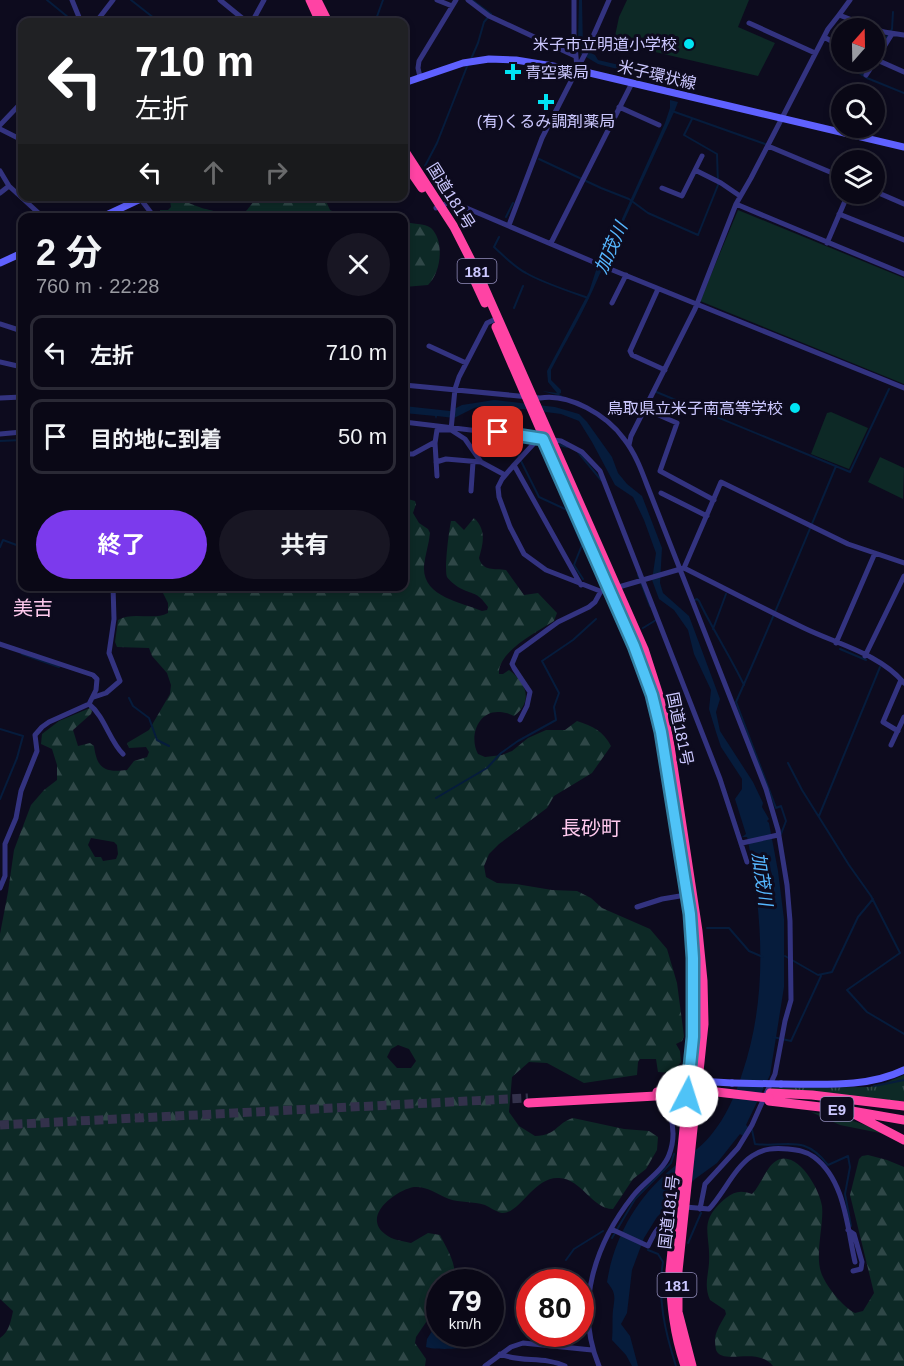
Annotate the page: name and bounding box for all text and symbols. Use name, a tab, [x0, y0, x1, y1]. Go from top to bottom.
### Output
north arrow	[831, 18, 885, 72]
map controls	[831, 18, 885, 204]
place label: 米子市立明道小学校	[533, 36, 677, 53]
marker: 米子市立明道小学校	[682, 37, 696, 51]
text: 710 m	[135, 38, 254, 85]
icon: left	[36, 42, 114, 120]
street label: 米子環状線	[616, 58, 698, 92]
place label: 青空薬局	[525, 64, 589, 81]
marker: 青空薬局	[506, 65, 520, 79]
button: search	[831, 84, 885, 138]
text: 左折	[135, 94, 189, 124]
marker: (有)くるみ調剤薬局	[539, 95, 553, 109]
place label: (有)くるみ調剤薬局	[477, 113, 615, 130]
button: layers	[831, 150, 885, 204]
icon: left	[134, 156, 167, 189]
icon: ahead	[197, 156, 230, 189]
icon: right	[260, 156, 293, 189]
street label: 国道181号	[424, 160, 478, 232]
water label: 加茂川	[591, 217, 632, 277]
text: 2 分	[36, 232, 102, 273]
button: close	[327, 233, 390, 296]
road number: 181	[458, 259, 496, 283]
text: 760 m · 22:28	[36, 275, 159, 297]
icon: left	[39, 336, 72, 369]
text: 710 m	[326, 340, 387, 365]
text: 左折	[90, 343, 134, 368]
place label: 鳥取県立米子南高等学校	[607, 400, 783, 417]
marker: 鳥取県立米子南高等学校	[788, 401, 802, 415]
pin	[472, 406, 523, 457]
icon: arrive	[481, 415, 514, 448]
icon: arrive	[39, 420, 72, 453]
text: 50 m	[338, 424, 387, 449]
text: 目的地に到着	[90, 427, 222, 452]
button: 終了	[36, 510, 207, 579]
button: 共有	[219, 510, 390, 579]
district label: 美吉	[13, 597, 53, 619]
street label: 国道181号	[664, 691, 696, 767]
district label: 長砂町	[561, 817, 621, 839]
water label: 加茂川	[748, 851, 776, 909]
position arrow	[655, 1064, 719, 1128]
road number: E9	[820, 1097, 854, 1121]
street label: 国道181号	[656, 1174, 682, 1250]
speed limit sign: 80	[516, 1269, 594, 1347]
road number: 181	[658, 1273, 696, 1297]
text: 79	[448, 1284, 482, 1317]
text: km/h	[449, 1315, 481, 1332]

